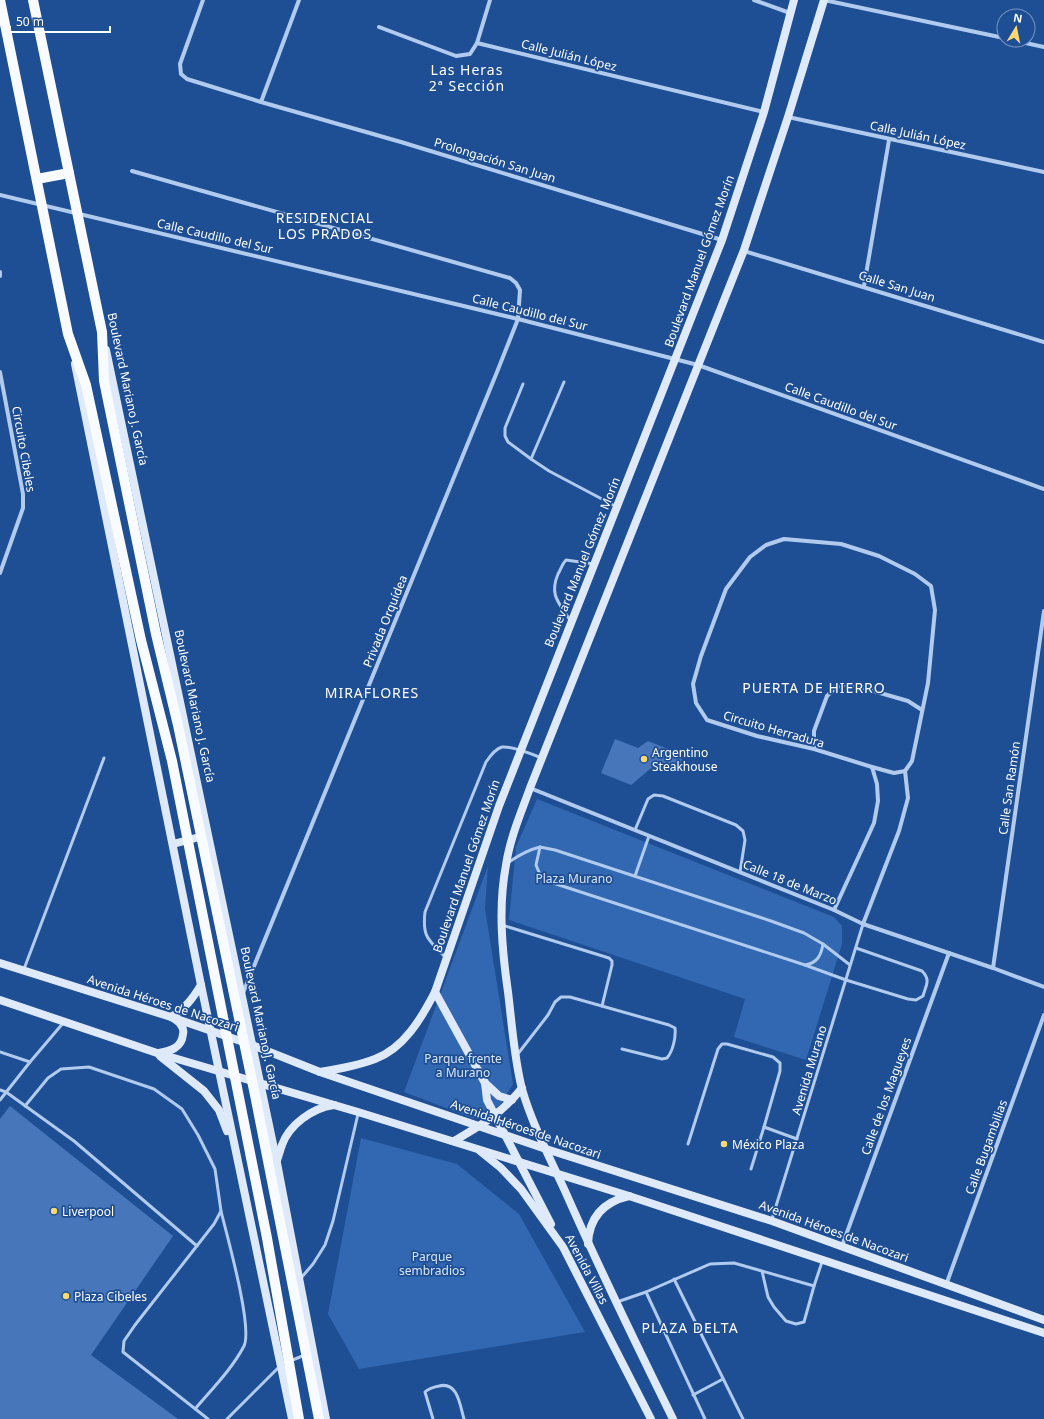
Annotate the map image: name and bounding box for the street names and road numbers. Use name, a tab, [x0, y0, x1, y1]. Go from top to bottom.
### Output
street label: Calle Julián López	[520, 35, 619, 75]
street label: Calle Julián López	[868, 117, 968, 154]
street label: Prolongación San Juan	[432, 133, 558, 187]
street label: Boulevard Manuel Gómez Morín	[660, 173, 738, 349]
street label: Calle Caudillo del Sur	[155, 214, 275, 258]
street label: Calle San Juan	[857, 266, 937, 306]
street label: Calle Caudillo del Sur	[470, 289, 590, 335]
street label: Boulevard Mariano J. García	[103, 311, 153, 467]
street label: Calle Caudillo del Sur	[782, 378, 900, 434]
street label: Circuito Cibeles	[8, 405, 40, 493]
street label: Boulevard Manuel Gómez Morín	[540, 475, 624, 649]
street label: Privada Orquídea	[359, 572, 411, 670]
street label: Boulevard Mariano J. García	[170, 628, 220, 784]
street label: Circuito Herradura	[721, 706, 827, 752]
street label: Calle San Ramón	[994, 740, 1024, 836]
street label: Boulevard Manuel Gómez Morín	[428, 777, 504, 955]
street label: Calle 18 de Marzo	[740, 855, 840, 909]
street label: Boulevard Mariano J. García	[236, 945, 286, 1101]
street label: Avenida Héroes de Nacozari	[85, 971, 241, 1035]
street label: Avenida Murano	[787, 1023, 831, 1117]
street label: Calle de los Magueyes	[857, 1034, 915, 1157]
street label: Avenida Héroes de Nacozari	[449, 1095, 603, 1163]
street label: Calle Bugambilias	[961, 1097, 1011, 1197]
street label: Avenida Héroes de Nacozari	[757, 1196, 911, 1266]
street label: Avenida Villas	[561, 1231, 613, 1307]

